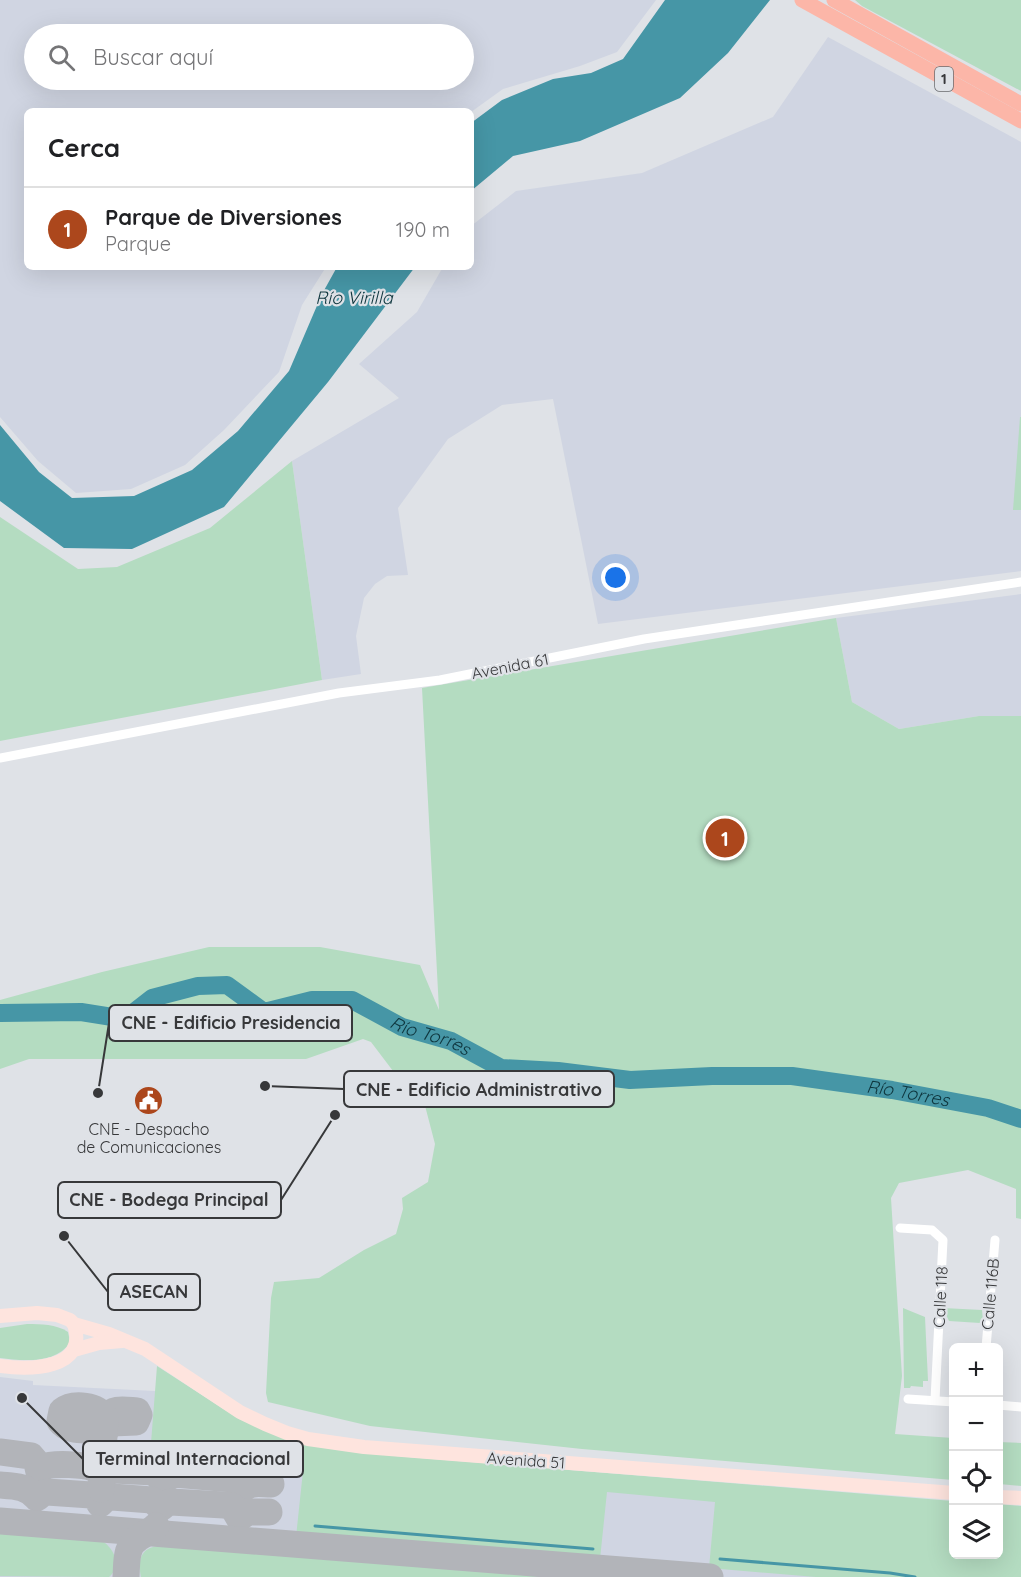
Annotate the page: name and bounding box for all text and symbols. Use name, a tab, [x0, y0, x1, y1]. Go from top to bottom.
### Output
search box	[24, 24, 474, 90]
icon: search	[45, 41, 78, 74]
text: Buscar aquí	[93, 43, 213, 71]
road number: 1	[935, 67, 953, 91]
text: Cerca	[48, 131, 120, 164]
text: Parque de Diversiones	[105, 203, 342, 231]
text: 1	[64, 217, 71, 242]
text: 190 m	[396, 217, 450, 242]
text: Parque	[105, 231, 171, 256]
water label: Río Virilla	[315, 286, 394, 309]
your location	[601, 563, 630, 592]
street label: Avenida 61	[470, 649, 550, 683]
pin: 1	[706, 816, 744, 860]
callout: CNE - Edificio Presidencia	[109, 1005, 352, 1041]
text: CNE - Edificio Presidencia	[121, 1011, 341, 1034]
water label: Río Torres	[386, 1011, 476, 1061]
callout: CNE - Edificio Administrativo	[344, 1071, 614, 1107]
water label: Río Torres	[865, 1075, 953, 1112]
text: CNE - Edificio Administrativo	[356, 1078, 602, 1101]
public building icon: CNE - Despacho de Comunicaciones	[133, 1085, 165, 1117]
place label: CNE - Despacho de Comunicaciones	[77, 1119, 221, 1157]
callout: CNE - Bodega Principal	[58, 1182, 281, 1218]
text: CNE - Bodega Principal	[69, 1188, 269, 1211]
street label: Calle 116B	[977, 1257, 1003, 1331]
street label: Calle 118	[928, 1266, 952, 1328]
callout: ASECAN	[108, 1274, 200, 1310]
text: ASECAN	[120, 1280, 188, 1303]
map controls	[949, 1343, 1003, 1559]
button: +	[949, 1343, 1003, 1397]
button: −	[949, 1397, 1003, 1451]
callout: Terminal Internacional	[83, 1441, 303, 1477]
text: Terminal Internacional	[95, 1447, 291, 1470]
street label: Avenida 51	[486, 1447, 566, 1473]
button: locate	[949, 1451, 1003, 1505]
button: layers	[949, 1505, 1003, 1559]

